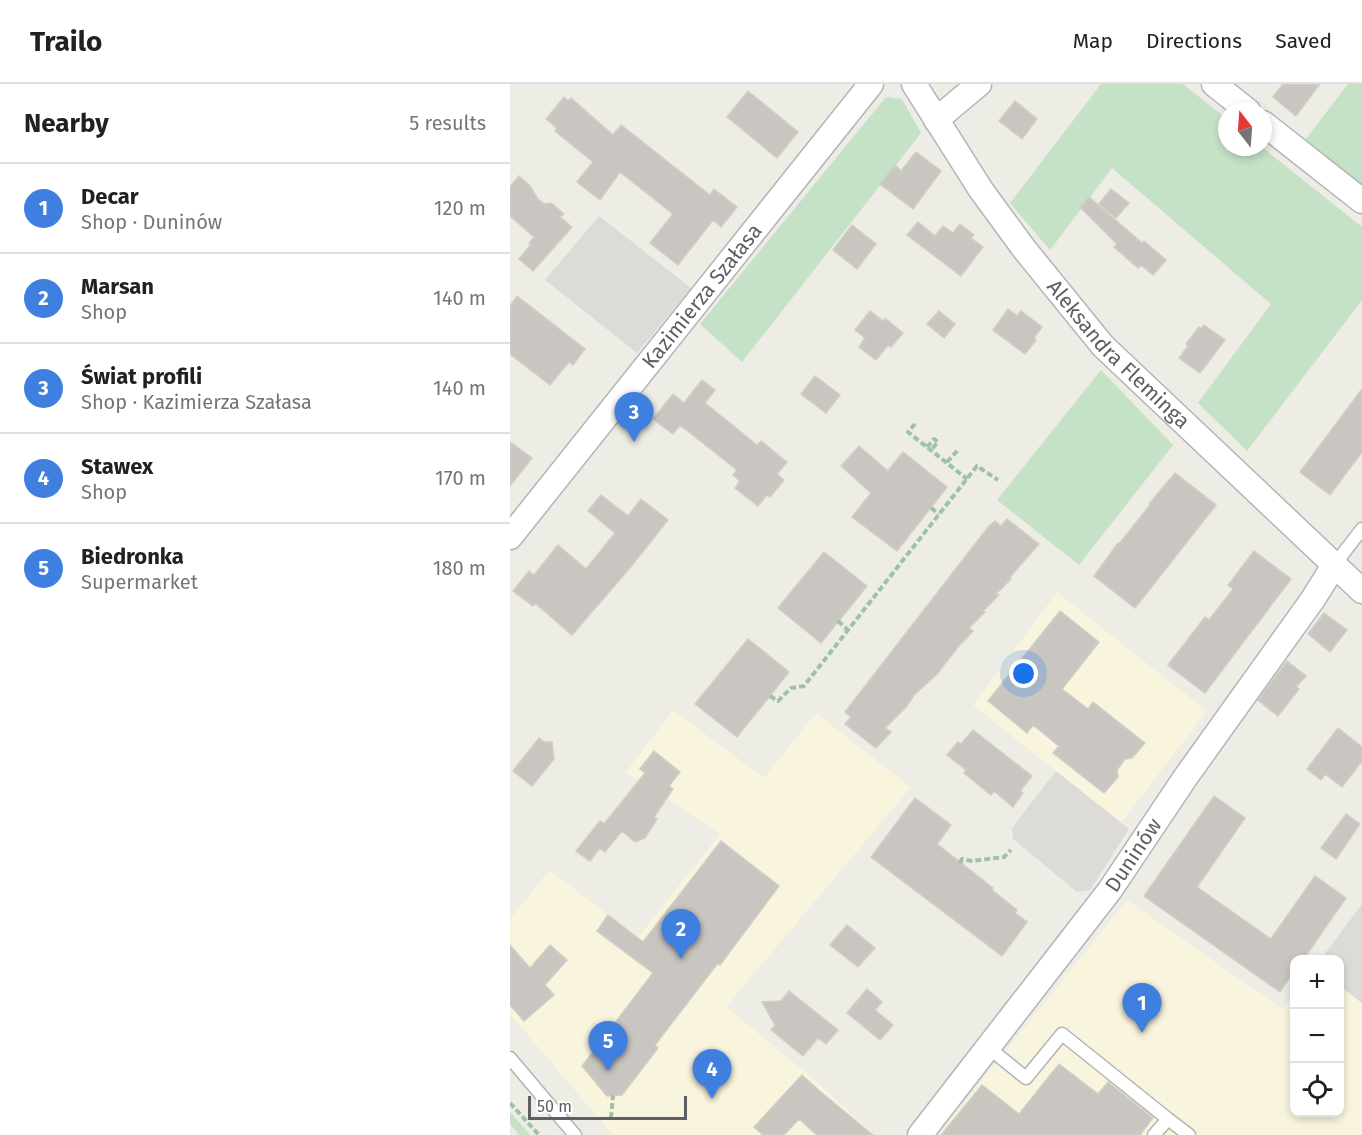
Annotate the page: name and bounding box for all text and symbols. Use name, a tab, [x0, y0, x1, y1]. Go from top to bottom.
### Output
text: Trailo	[30, 25, 102, 58]
text: Map	[1073, 28, 1113, 54]
text: Directions	[1146, 28, 1242, 54]
text: Saved	[1275, 28, 1332, 54]
north arrow	[1218, 102, 1272, 156]
text: Nearby	[24, 108, 109, 139]
text: 5 results	[409, 111, 486, 135]
text: Decar	[81, 183, 139, 210]
text: 1	[39, 196, 48, 220]
text: 120 m	[434, 196, 486, 220]
text: Shop · Duninów	[81, 210, 222, 234]
street label: Kazimierza Szałasa	[636, 218, 768, 374]
text: Marsan	[81, 273, 154, 300]
street label: Aleksandra Fleminga	[1041, 274, 1195, 434]
text: 2	[38, 286, 49, 310]
text: 140 m	[433, 286, 486, 310]
text: Shop	[81, 300, 127, 324]
text: Świat profili	[81, 363, 202, 390]
text: 3	[38, 376, 49, 400]
text: 140 m	[433, 376, 486, 400]
text: Shop · Kazimierza Szałasa	[81, 390, 312, 414]
pin: 3	[614, 392, 654, 442]
text: Stawex	[81, 453, 153, 480]
text: 4	[38, 466, 49, 490]
text: 170 m	[435, 466, 486, 490]
text: Shop	[81, 480, 127, 504]
text: Biedronka	[81, 543, 184, 570]
text: 5	[38, 556, 49, 580]
text: 180 m	[433, 556, 486, 580]
text: Supermarket	[81, 570, 198, 594]
your location	[1009, 659, 1038, 688]
street label: Duninów	[1099, 813, 1167, 897]
pin: 2	[662, 910, 700, 959]
map controls	[1290, 955, 1344, 1117]
button: +	[1290, 955, 1344, 1009]
pin: 1	[1122, 984, 1162, 1033]
button: −	[1290, 1009, 1344, 1063]
pin: 5	[588, 1022, 628, 1071]
pin: 4	[692, 1050, 732, 1099]
button: locate	[1290, 1063, 1344, 1117]
scale bar	[528, 1093, 687, 1120]
text: 50 m	[537, 1097, 572, 1116]

